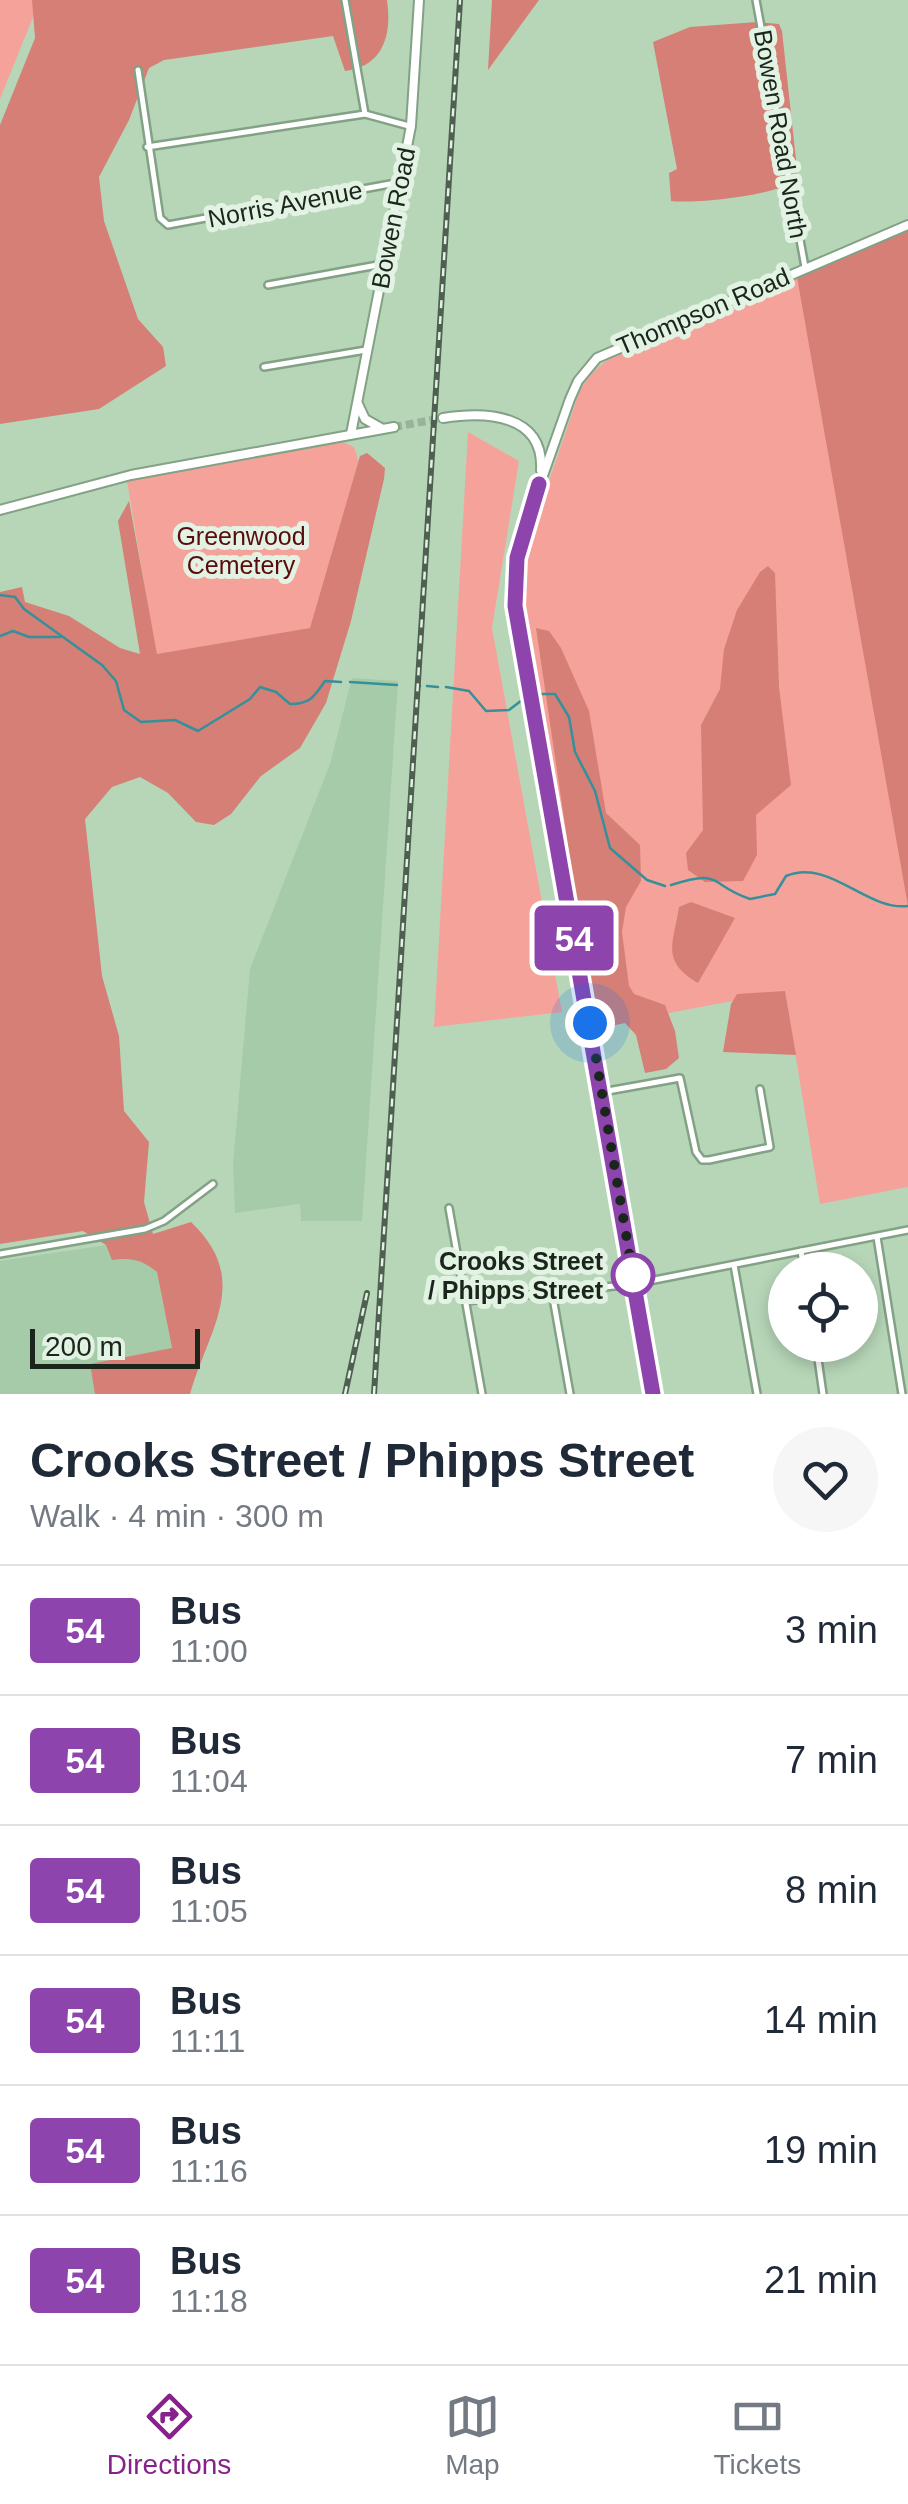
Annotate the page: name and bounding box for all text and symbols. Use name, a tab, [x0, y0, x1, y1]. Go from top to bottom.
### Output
street label: Bowen Road North	[749, 28, 813, 240]
street label: Bowen Road	[366, 145, 420, 291]
street label: Norris Avenue	[205, 175, 365, 233]
street label: Thompson Road	[612, 262, 794, 360]
park label: Greenwood Cemetery	[176, 522, 306, 579]
line badge: 54	[529, 906, 619, 970]
text: 54	[555, 919, 593, 958]
your location	[565, 998, 615, 1048]
place label: Crooks Street / Phipps Street	[428, 1247, 604, 1304]
map controls	[768, 1252, 878, 1362]
button: locate	[768, 1252, 878, 1362]
marker: Crooks Street / Phipps Street	[612, 1254, 654, 1296]
scale bar	[30, 1324, 200, 1368]
text: 200 m	[45, 1331, 123, 1362]
button: heart	[773, 1427, 878, 1532]
text: Crooks Street / Phipps Street	[30, 1434, 694, 1487]
text: Walk · 4 min · 300 m	[30, 1498, 324, 1534]
text: Bus	[170, 1590, 242, 1632]
text: 3 min	[785, 1609, 878, 1651]
text: 54	[66, 1611, 104, 1650]
text: 11:00	[170, 1633, 248, 1669]
text: Bus	[170, 1720, 242, 1762]
text: 7 min	[785, 1739, 878, 1781]
text: 54	[66, 1741, 104, 1780]
text: 11:04	[170, 1763, 248, 1799]
text: Bus	[170, 1850, 242, 1892]
text: 8 min	[785, 1869, 878, 1911]
text: 54	[66, 1871, 104, 1910]
text: 11:05	[170, 1893, 248, 1929]
text: Bus	[170, 1980, 242, 2022]
text: 14 min	[764, 1999, 878, 2041]
text: 54	[66, 2001, 104, 2040]
text: 11:11	[170, 2023, 245, 2059]
text: Bus	[170, 2110, 242, 2152]
text: 19 min	[764, 2129, 878, 2171]
text: 54	[66, 2131, 104, 2170]
text: 11:16	[170, 2153, 248, 2189]
text: Bus	[170, 2240, 242, 2282]
text: 21 min	[764, 2259, 878, 2301]
text: 54	[66, 2261, 104, 2300]
text: 11:18	[170, 2283, 248, 2319]
tab: Directions	[107, 2389, 231, 2481]
tab: Map	[445, 2389, 500, 2481]
tab: Tickets	[714, 2389, 801, 2481]

